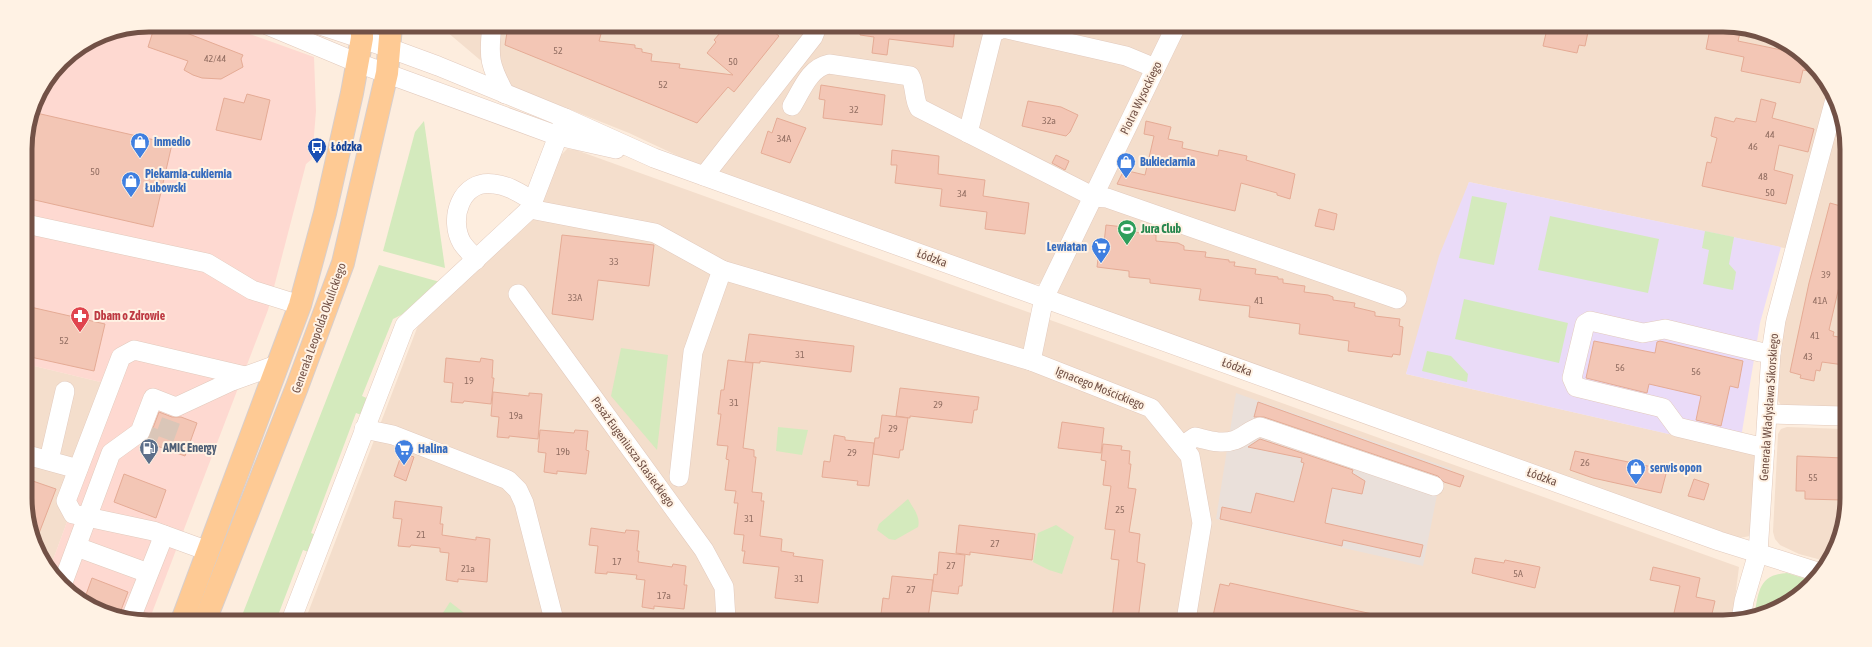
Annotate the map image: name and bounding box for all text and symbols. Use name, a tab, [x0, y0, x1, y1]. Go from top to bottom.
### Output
house number: 52	[553, 45, 563, 56]
house number: 42/44	[204, 53, 226, 64]
house number: 50	[728, 56, 738, 67]
street label: Piotra Wysockiego	[1117, 59, 1165, 137]
house number: 52	[658, 79, 668, 90]
house number: 32	[849, 104, 859, 115]
house number: 32a	[1042, 115, 1056, 126]
house number: 44	[1765, 129, 1775, 140]
shop icon: inmedio	[129, 131, 151, 159]
house number: 34A	[777, 133, 791, 144]
place label: inmedio	[154, 135, 191, 149]
bus stop icon: Łódzka	[306, 136, 328, 164]
place label: Łódzka	[331, 140, 363, 154]
house number: 46	[1748, 141, 1758, 152]
shop icon: Bukieciarnia	[1115, 151, 1137, 179]
place label: Bukieciarnia	[1140, 155, 1196, 169]
house number: 50	[90, 166, 100, 177]
place label: Piekarnia-cukiernia Łubowski	[145, 167, 232, 195]
shop icon: Piekarnia-cukiernia Łubowski	[120, 170, 142, 198]
house number: 48	[1758, 171, 1768, 182]
house number: 50	[1765, 187, 1775, 198]
house number: 34	[957, 188, 967, 199]
sports icon: Jura Club	[1116, 218, 1138, 246]
place label: Jura Club	[1140, 222, 1182, 236]
supermarket icon: Lewiatan	[1090, 236, 1112, 264]
place label: Lewiatan	[1047, 240, 1087, 254]
street label: Łódzka	[915, 246, 949, 270]
house number: 33	[609, 256, 619, 267]
street label: Generała Leopolda Okulickiego	[289, 261, 349, 395]
house number: 39	[1821, 269, 1831, 280]
house number: 33A	[568, 292, 582, 303]
house number: 41	[1254, 295, 1264, 306]
house number: 41A	[1813, 295, 1827, 306]
pharmacy icon: Dbam o Zdrowie	[69, 305, 91, 333]
place label: Dbam o Zdrowie	[94, 309, 166, 323]
house number: 41	[1810, 330, 1820, 341]
street label: Generała Władysława Sikorskiego	[1757, 333, 1781, 481]
house number: 52	[59, 335, 69, 346]
house number: 31	[795, 349, 805, 360]
house number: 43	[1803, 351, 1813, 362]
street label: Łódzka	[1220, 355, 1254, 379]
house number: 56	[1615, 362, 1625, 373]
street label: Ignacego Mościckiego	[1053, 364, 1147, 412]
house number: 56	[1691, 366, 1701, 377]
house number: 19	[464, 375, 474, 386]
street label: Pasaż Eugeniusza Stasieckiego	[588, 394, 678, 510]
house number: 31	[729, 397, 739, 408]
house number: 29	[933, 399, 943, 410]
house number: 19a	[509, 410, 523, 421]
house number: 29	[888, 423, 898, 434]
fuel station icon: AMIC Energy	[138, 437, 160, 465]
supermarket icon: Halina	[393, 438, 415, 466]
place label: AMIC Energy	[162, 441, 217, 455]
place label: Halina	[418, 442, 448, 456]
house number: 19b	[556, 446, 570, 457]
house number: 29	[847, 447, 857, 458]
house number: 26	[1580, 457, 1590, 468]
shop icon: serwis opon	[1625, 457, 1647, 485]
place label: serwis opon	[1650, 461, 1702, 475]
street label: Łódzka	[1525, 465, 1559, 489]
house number: 55	[1808, 472, 1818, 483]
house number: 25	[1115, 504, 1125, 515]
house number: 31	[744, 513, 754, 524]
house number: 21	[416, 529, 426, 540]
house number: 27	[990, 538, 1000, 549]
house number: 17	[612, 556, 622, 567]
house number: 27	[946, 560, 956, 571]
house number: 21a	[461, 563, 475, 574]
house number: 5A	[1513, 568, 1523, 579]
house number: 31	[794, 573, 804, 584]
house number: 27	[906, 584, 916, 595]
house number: 17a	[657, 590, 671, 601]

